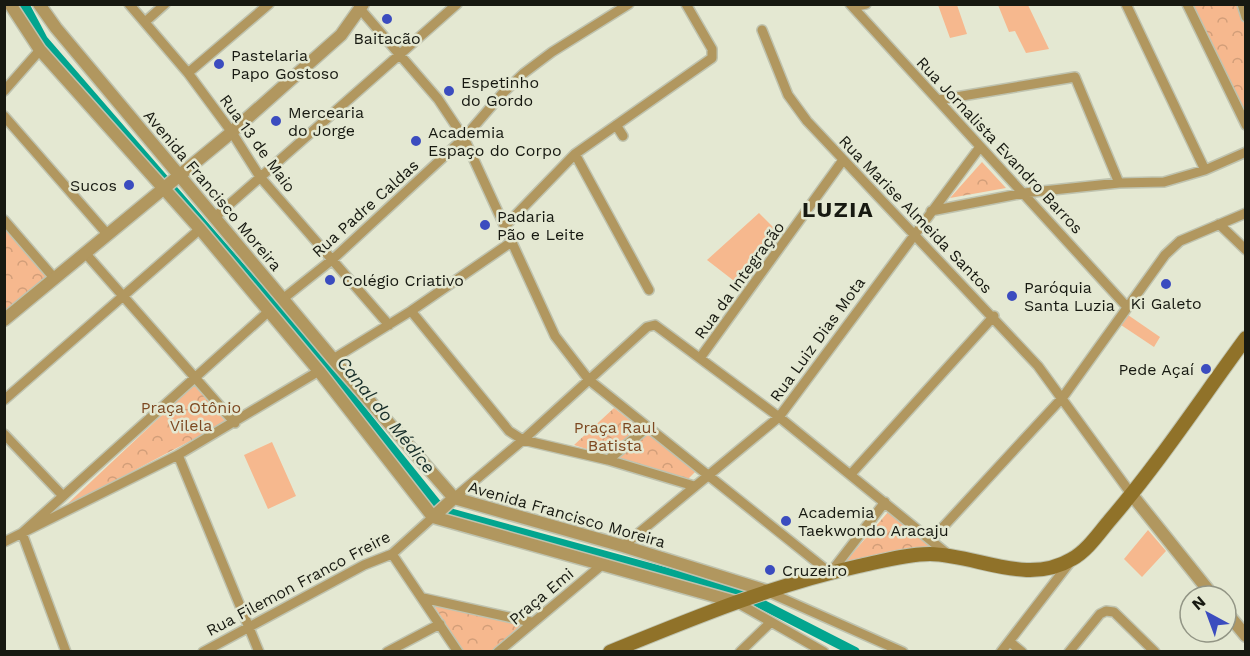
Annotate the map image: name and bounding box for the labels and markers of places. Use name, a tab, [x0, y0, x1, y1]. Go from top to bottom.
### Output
marker: Baitacão	[380, 12, 394, 26]
place label: Baitacão	[353, 29, 421, 48]
place label: Pastelaria Papo Gostoso	[231, 46, 339, 83]
marker: Pastelaria Papo Gostoso	[212, 57, 226, 71]
place label: Espetinho do Gordo	[461, 73, 539, 110]
marker: Espetinho do Gordo	[442, 84, 456, 98]
place label: Mercearia do Jorge	[288, 103, 364, 140]
marker: Mercearia do Jorge	[269, 114, 283, 128]
place label: Academia Espaço do Corpo	[428, 123, 562, 160]
marker: Academia Espaço do Corpo	[409, 134, 423, 148]
place label: Sucos	[70, 176, 117, 195]
marker: Sucos	[122, 178, 136, 192]
place label: Padaria Pão e Leite	[497, 207, 584, 244]
marker: Padaria Pão e Leite	[478, 218, 492, 232]
place label: Colégio Criativo	[342, 271, 464, 290]
marker: Colégio Criativo	[323, 273, 337, 287]
marker: Ki Galeto	[1159, 277, 1173, 291]
place label: Paróquia Santa Luzia	[1024, 278, 1115, 315]
marker: Paróquia Santa Luzia	[1005, 289, 1019, 303]
place label: Ki Galeto	[1130, 294, 1202, 313]
place label: Pede Açaí	[1118, 360, 1194, 379]
marker: Pede Açaí	[1199, 362, 1213, 376]
place label: Academia Taekwondo Aracaju	[798, 503, 949, 540]
marker: Academia Taekwondo Aracaju	[779, 514, 793, 528]
place label: Cruzeiro	[782, 561, 847, 580]
marker: Cruzeiro	[763, 563, 777, 577]

